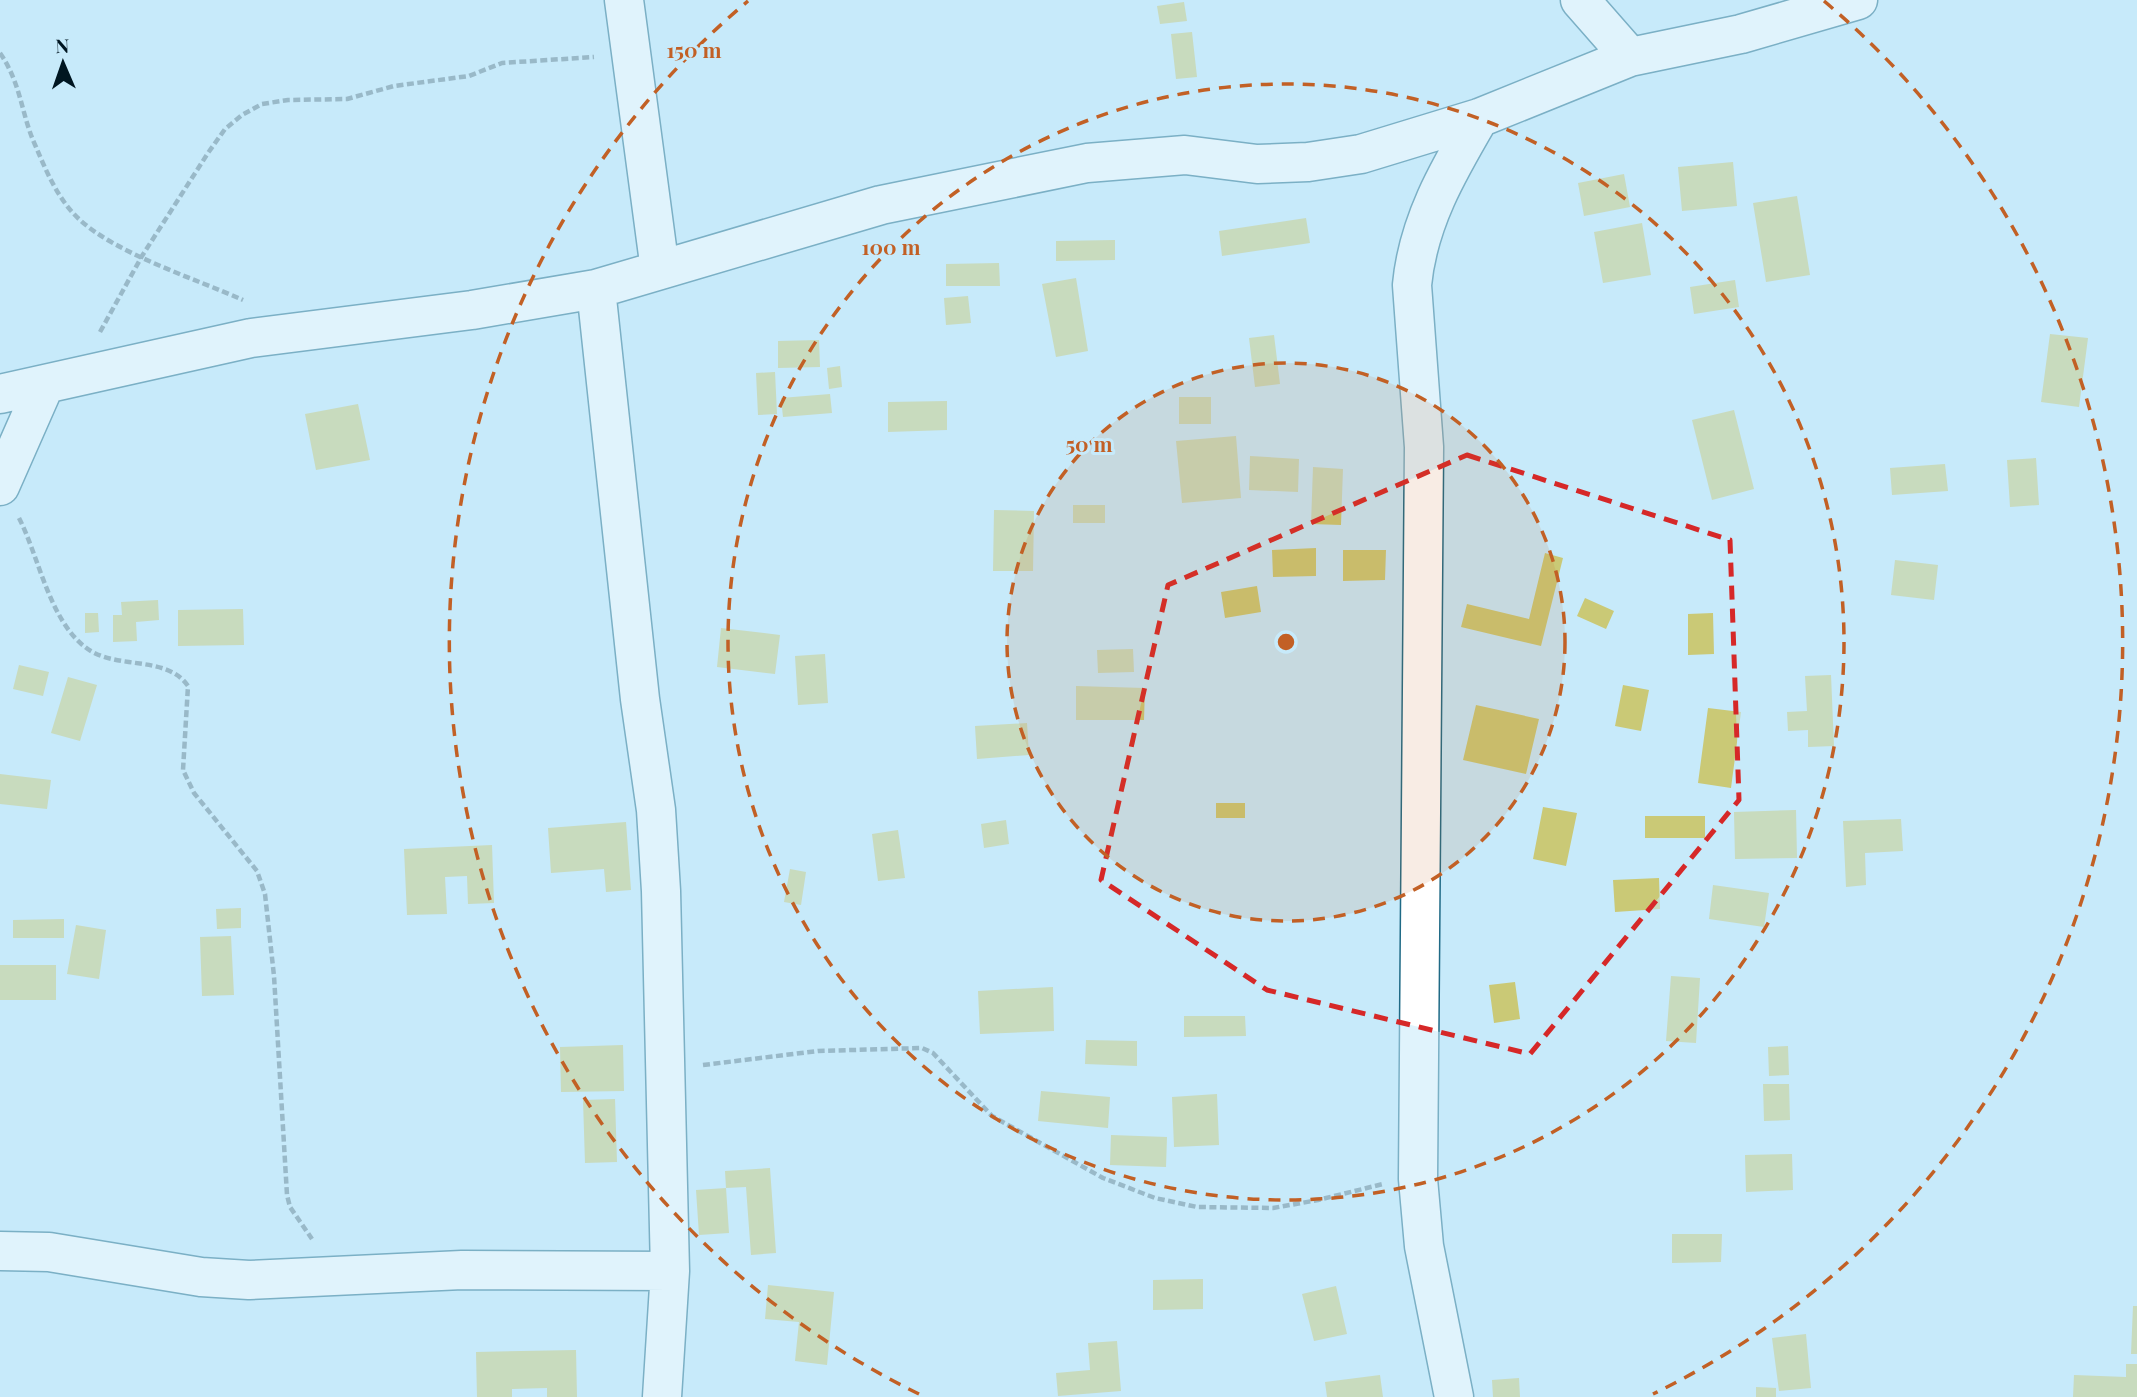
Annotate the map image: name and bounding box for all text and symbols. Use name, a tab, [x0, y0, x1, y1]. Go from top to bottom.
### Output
north arrow	[28, 28, 98, 98]
text: N	[55, 32, 70, 58]
text: 150 m	[667, 35, 721, 63]
text: 100 m	[861, 232, 921, 260]
text: 50 m	[1065, 429, 1113, 457]
centre of rings	[1274, 630, 1298, 654]

